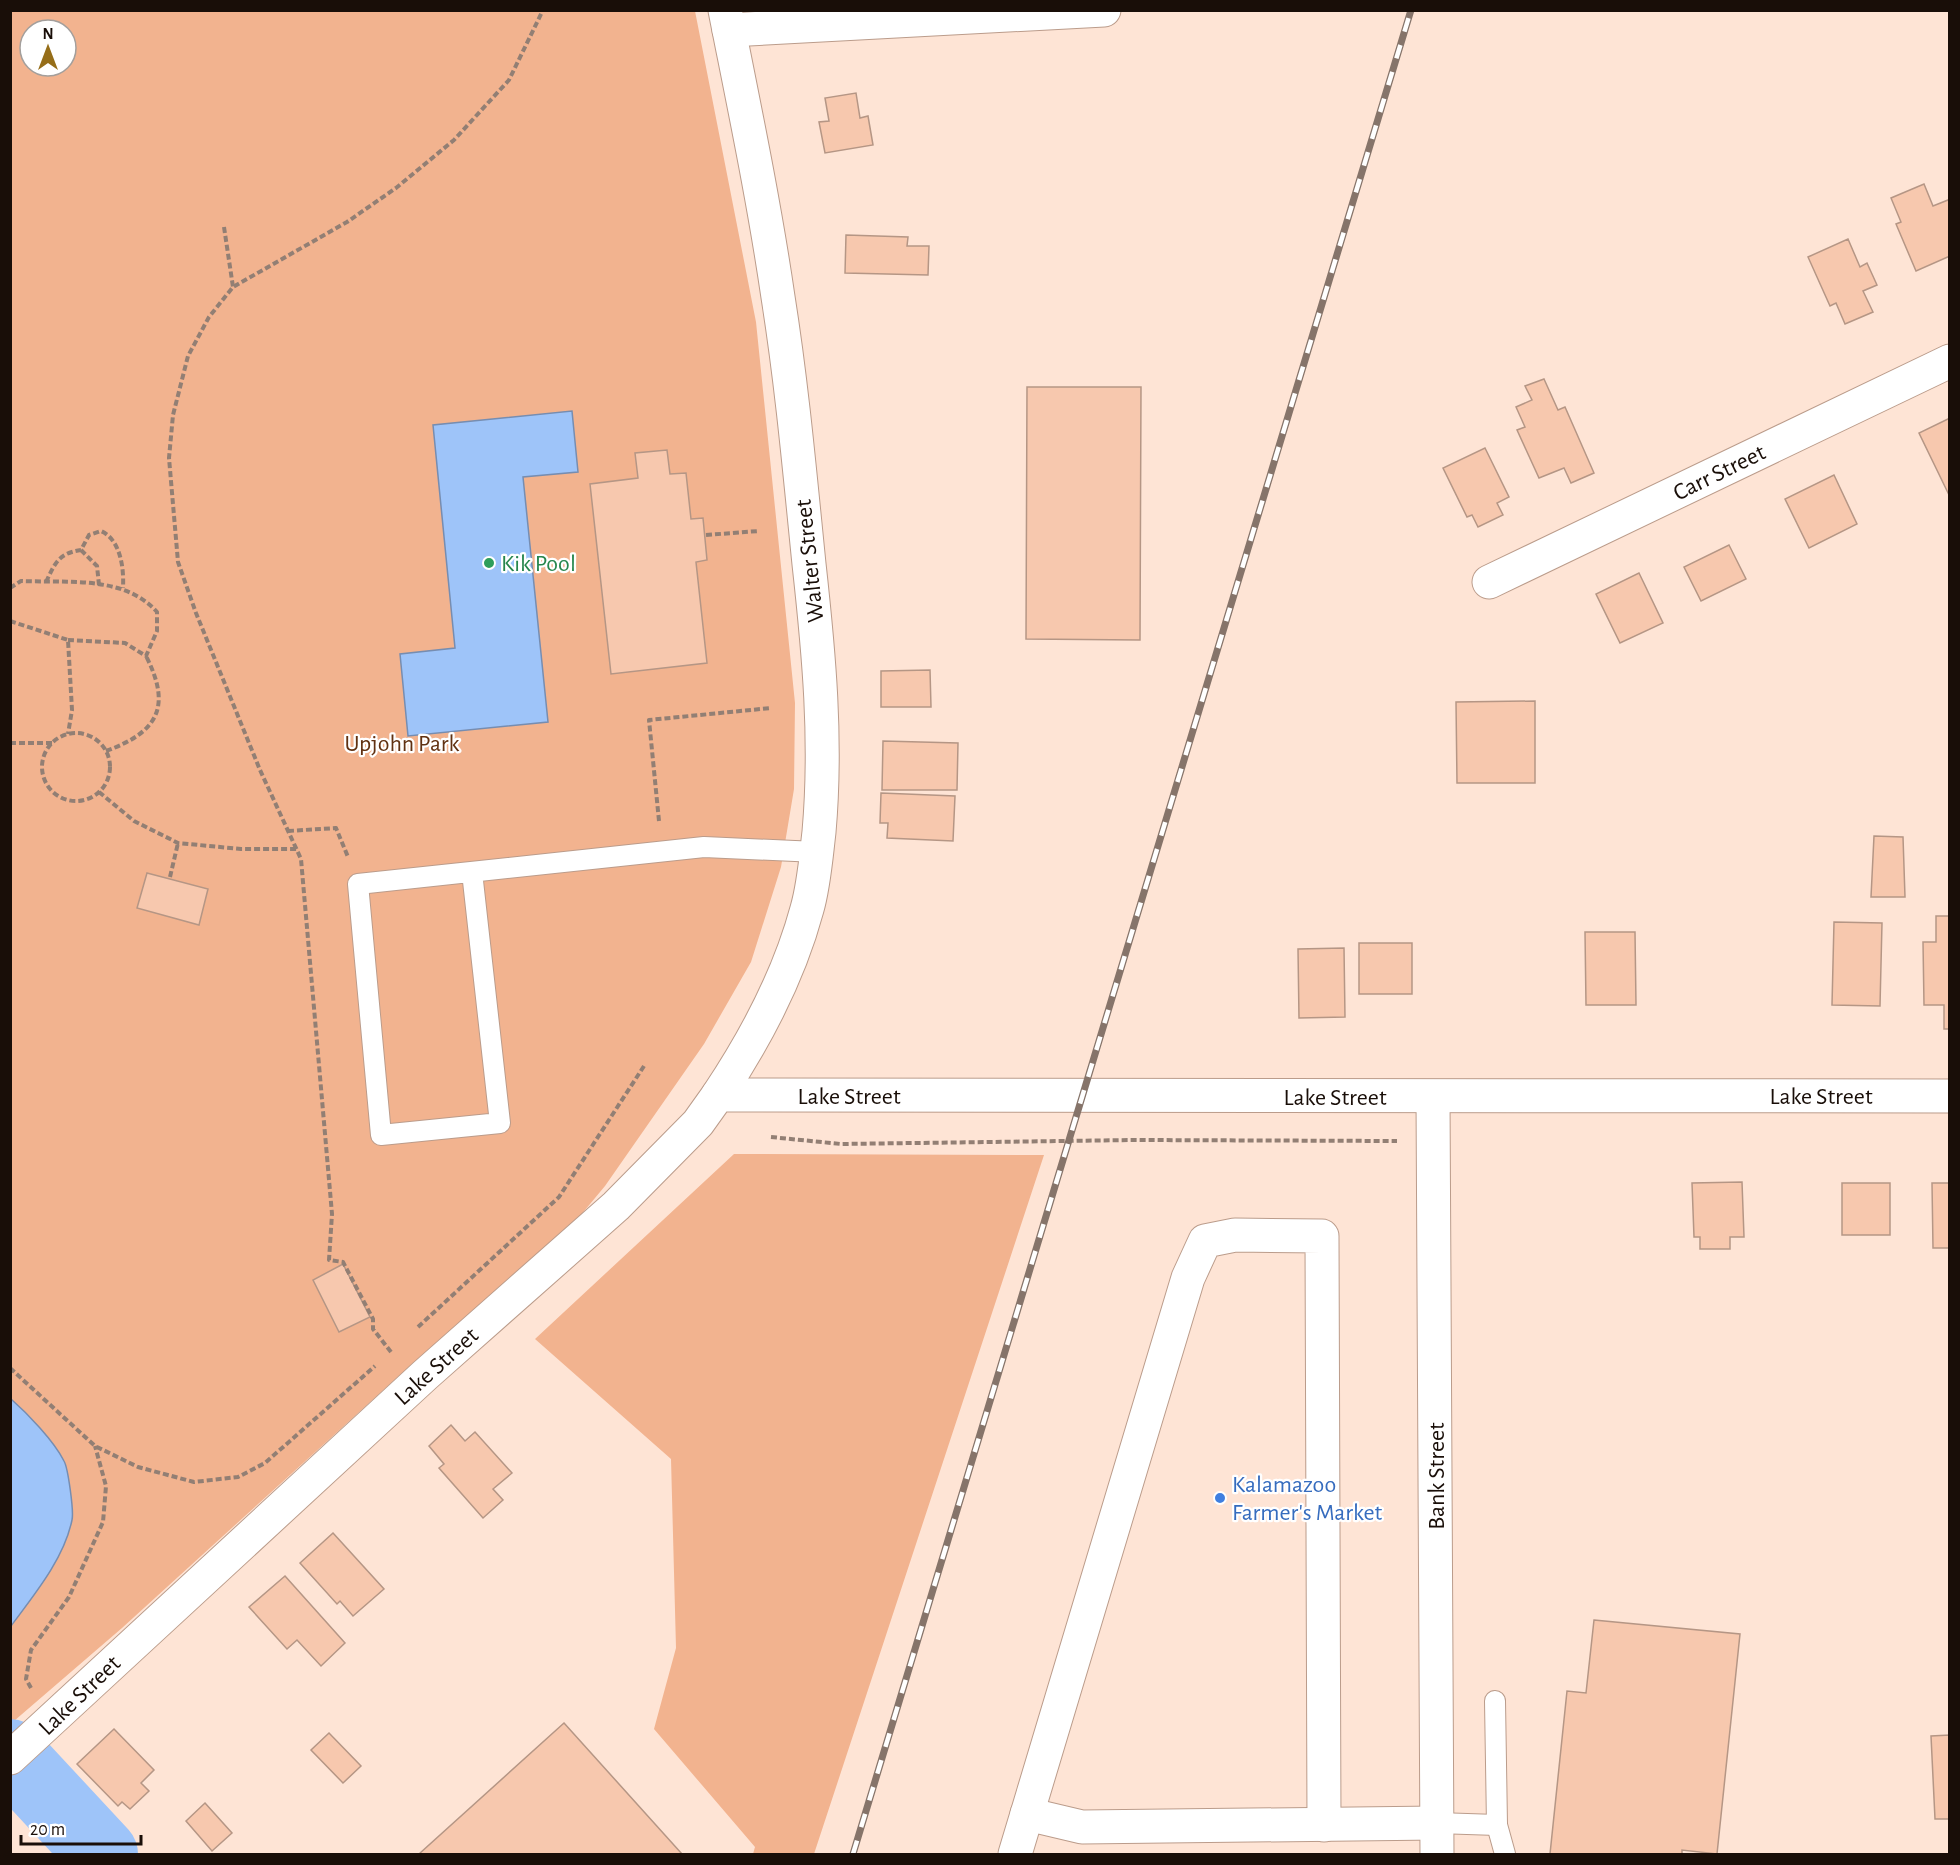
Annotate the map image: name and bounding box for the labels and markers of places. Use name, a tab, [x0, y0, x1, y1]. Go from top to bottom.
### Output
place label: Kik Pool	[501, 552, 576, 576]
marker: Kik Pool	[482, 556, 496, 570]
place label: Kalamazoo Farmer's Market	[1232, 1473, 1383, 1525]
marker: Kalamazoo Farmer's Market	[1213, 1491, 1227, 1505]

